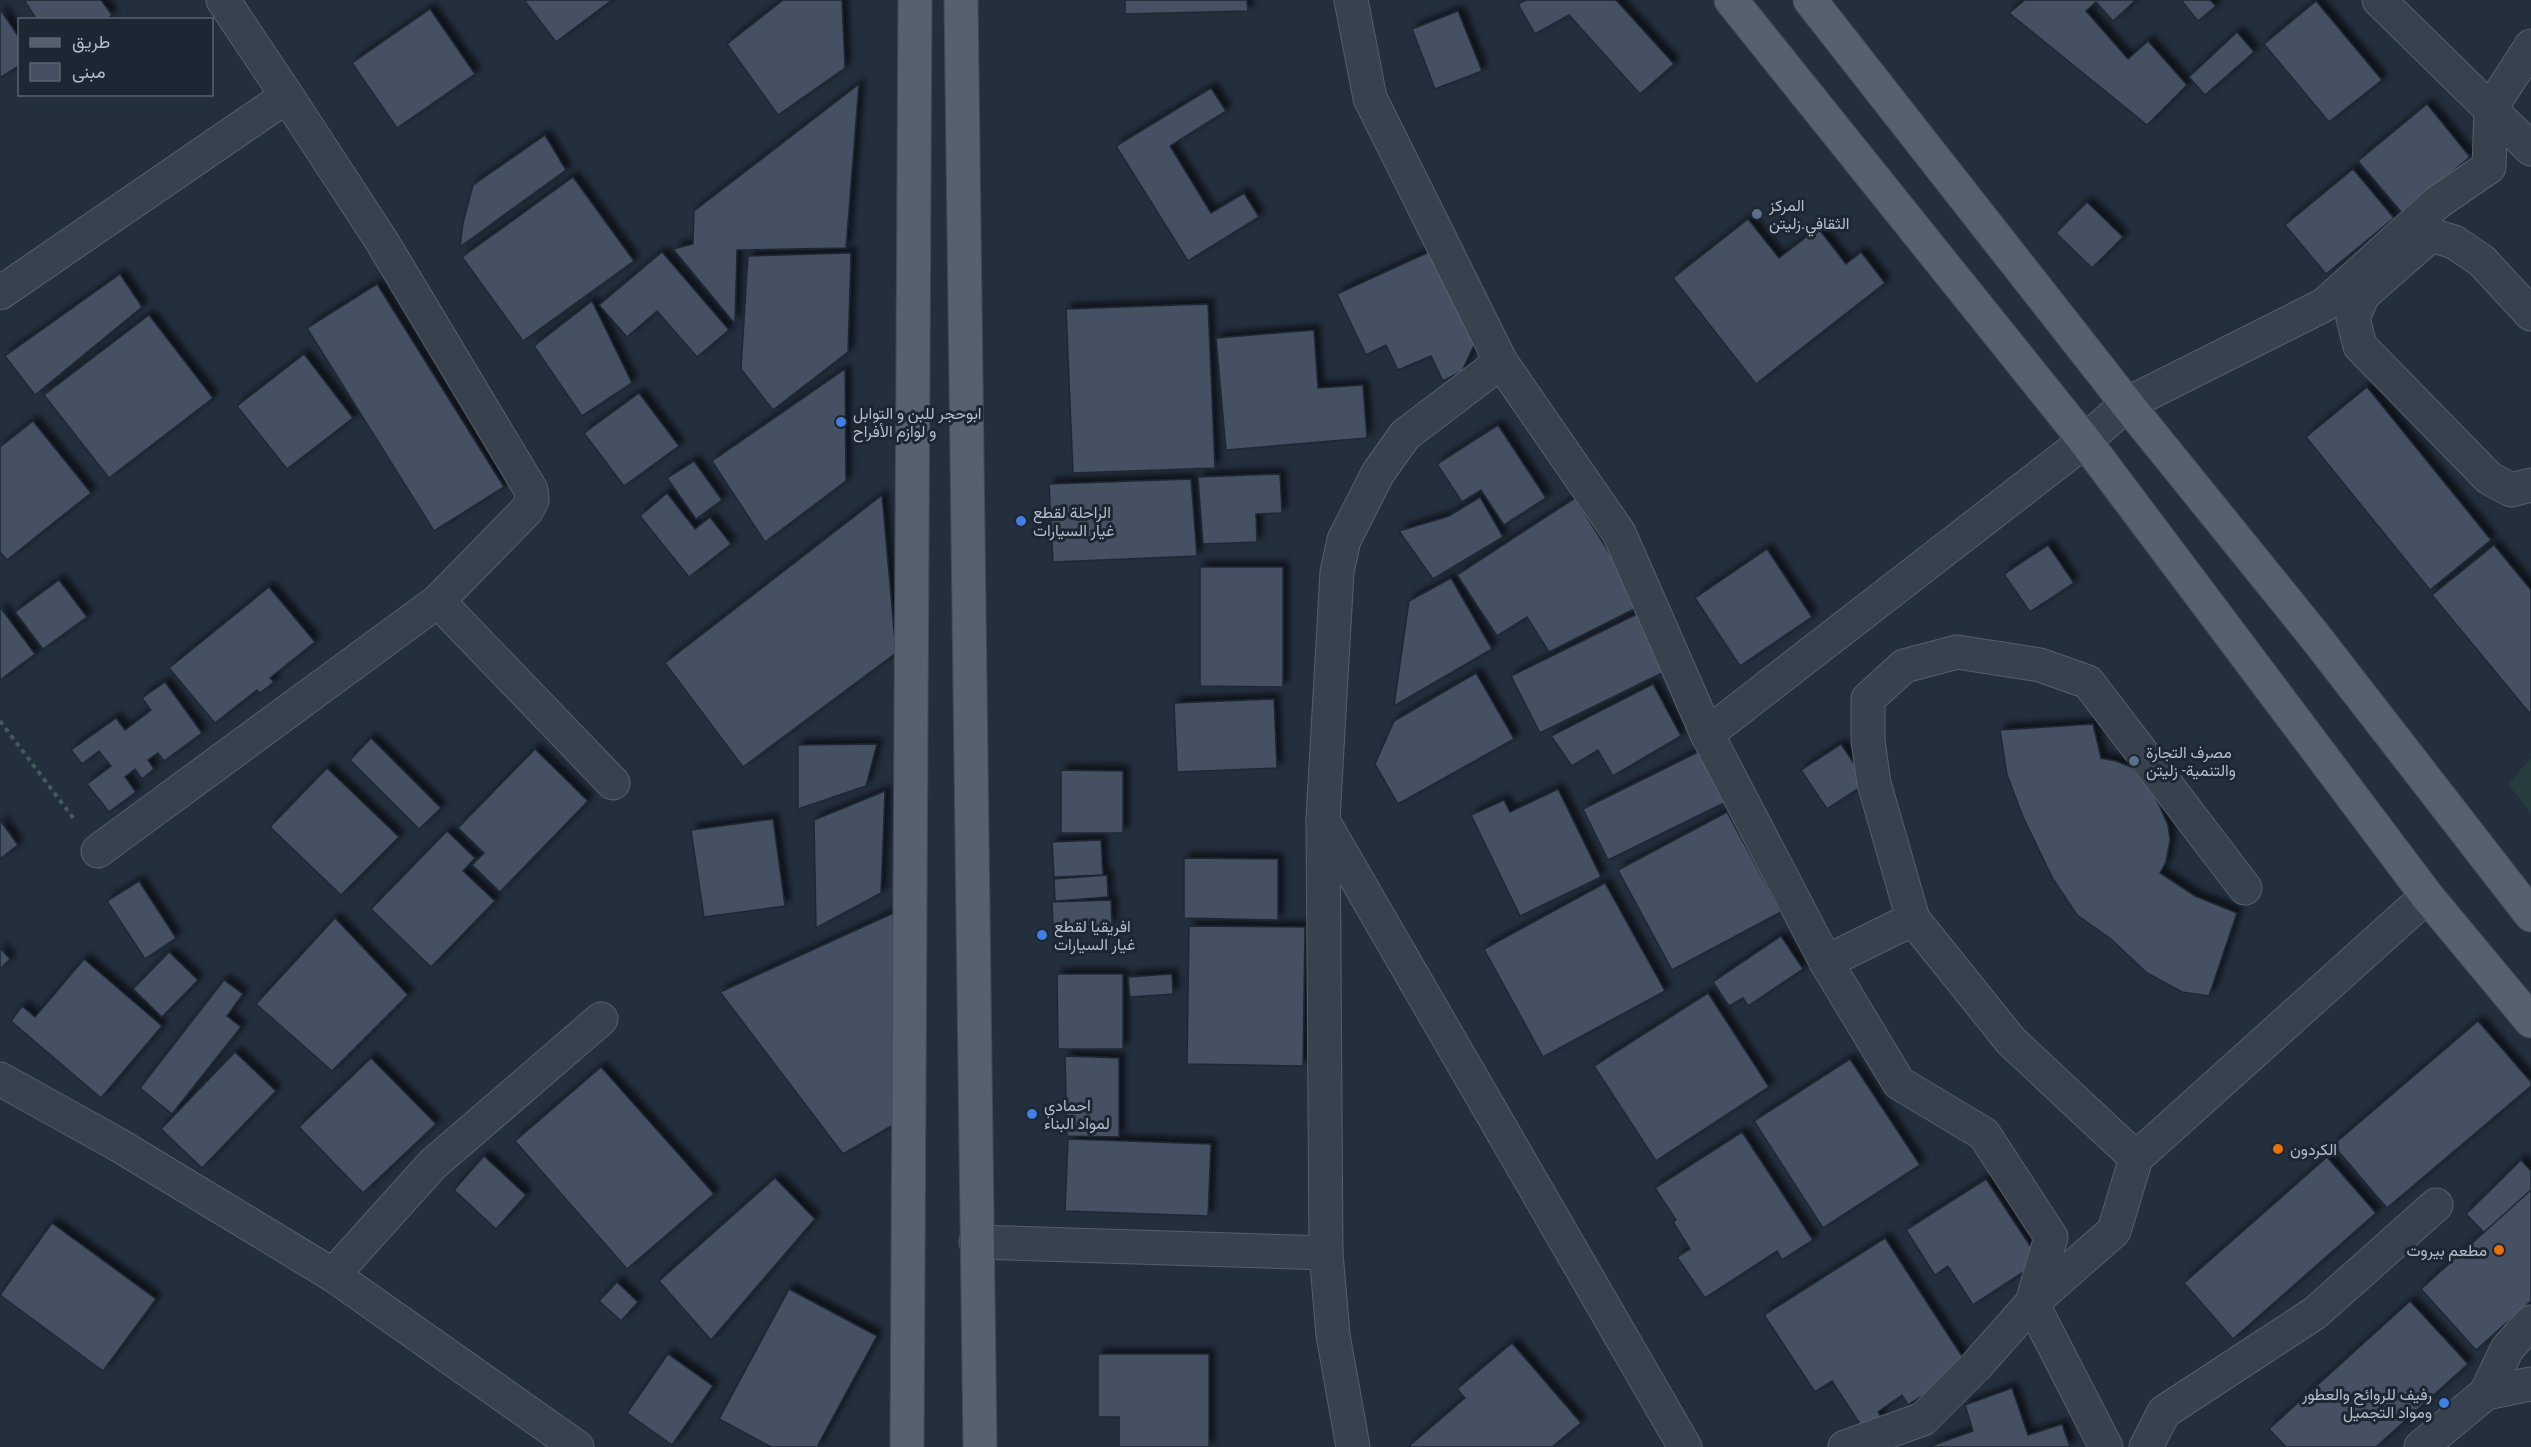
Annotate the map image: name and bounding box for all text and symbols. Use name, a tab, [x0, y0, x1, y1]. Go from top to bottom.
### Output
legend	[18, 18, 213, 96]
text: طريق	[72, 31, 110, 53]
text: مبنى	[72, 61, 106, 83]
place label: المركز الثقافي.زليتن	[1768, 196, 1850, 237]
marker: المركز الثقافي.زليتن	[1750, 207, 1764, 221]
place label: ابوحجر للبن و التوابل و لوازم الأفراح	[853, 404, 982, 443]
marker: ابوحجر للبن و التوابل و لوازم الأفراح	[834, 415, 848, 429]
place label: الراحلة لقطع غيار السيارات	[1033, 503, 1114, 541]
marker: الراحلة لقطع غيار السيارات	[1014, 514, 1028, 528]
place label: مصرف التجارة والتنمية- زليتن	[2146, 743, 2236, 781]
marker: مصرف التجارة والتنمية- زليتن	[2127, 754, 2141, 768]
place label: افريقيا لقطع غيار السيارات	[1054, 917, 1135, 955]
marker: افريقيا لقطع غيار السيارات	[1035, 928, 1049, 942]
place label: احمادي لمواد البناء	[1044, 1096, 1110, 1134]
marker: احمادي لمواد البناء	[1025, 1107, 1039, 1121]
place label: الكردون	[2290, 1140, 2337, 1160]
marker: الكردون	[2271, 1142, 2285, 1156]
place label: مطعم بيروت	[2407, 1241, 2487, 1261]
marker: مطعم بيروت	[2492, 1243, 2506, 1257]
place label: رفيف للروائح والعطور ومواد التجميل	[2301, 1385, 2432, 1423]
marker: رفيف للروائح والعطور ومواد التجميل	[2437, 1396, 2451, 1410]

